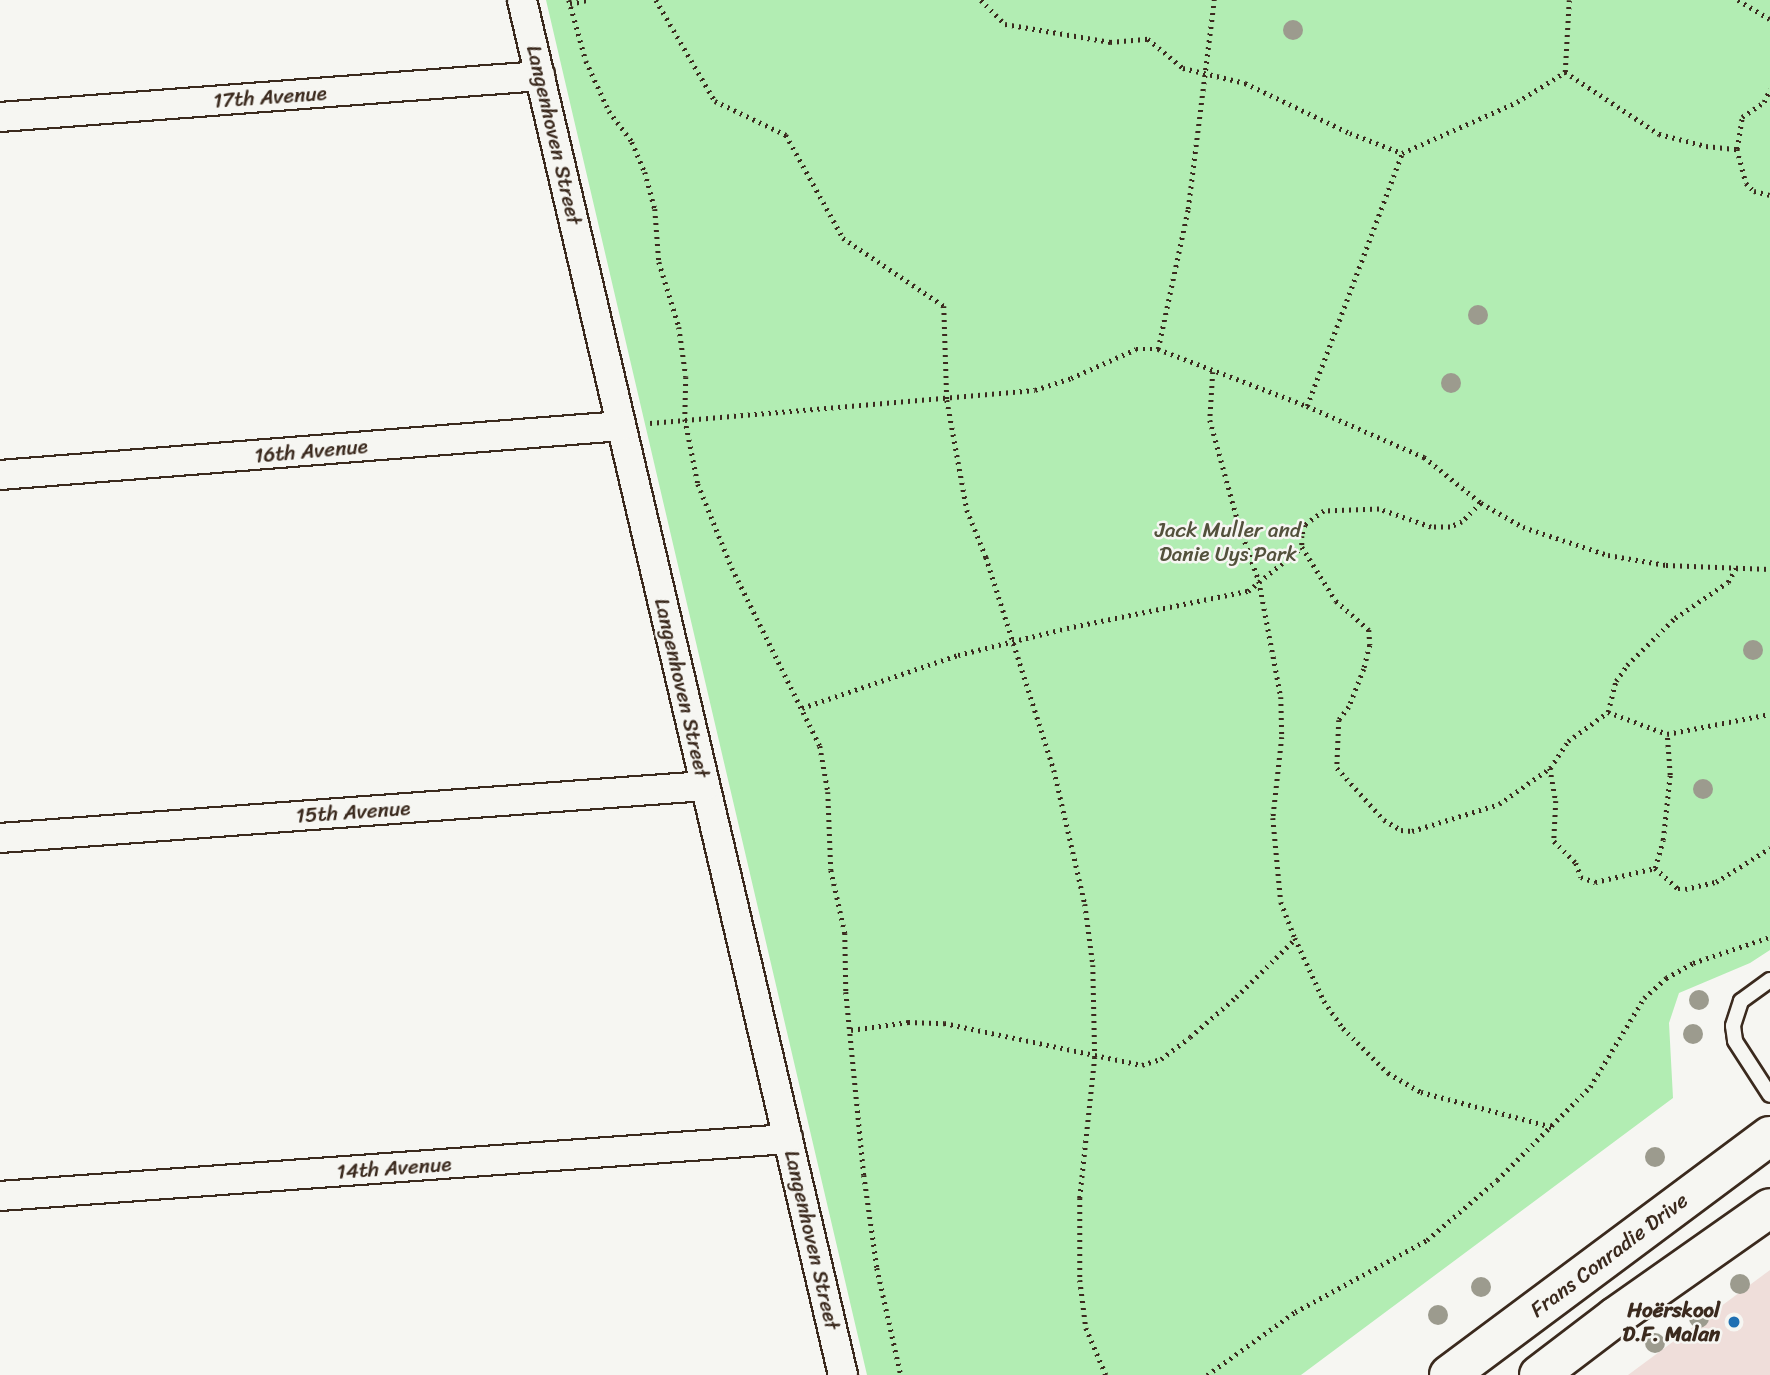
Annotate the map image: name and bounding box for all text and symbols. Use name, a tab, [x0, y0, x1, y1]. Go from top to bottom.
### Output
street label: Langenhoven Street	[521, 42, 587, 228]
street label: 17th Avenue	[212, 80, 328, 114]
street label: 16th Avenue	[253, 433, 369, 469]
park label: Jack Muller and Danie Uys Park	[1155, 517, 1301, 567]
street label: Langenhoven Street	[649, 595, 715, 781]
street label: 15th Avenue	[295, 795, 411, 829]
street label: Langenhoven Street	[779, 1147, 845, 1333]
street label: 14th Avenue	[336, 1151, 452, 1185]
street label: Frans Conradie Drive	[1525, 1188, 1693, 1322]
place label: Hoërskool D.F. Malan	[1622, 1297, 1720, 1347]
marker: Hoërskool D.F. Malan	[1726, 1314, 1742, 1330]

